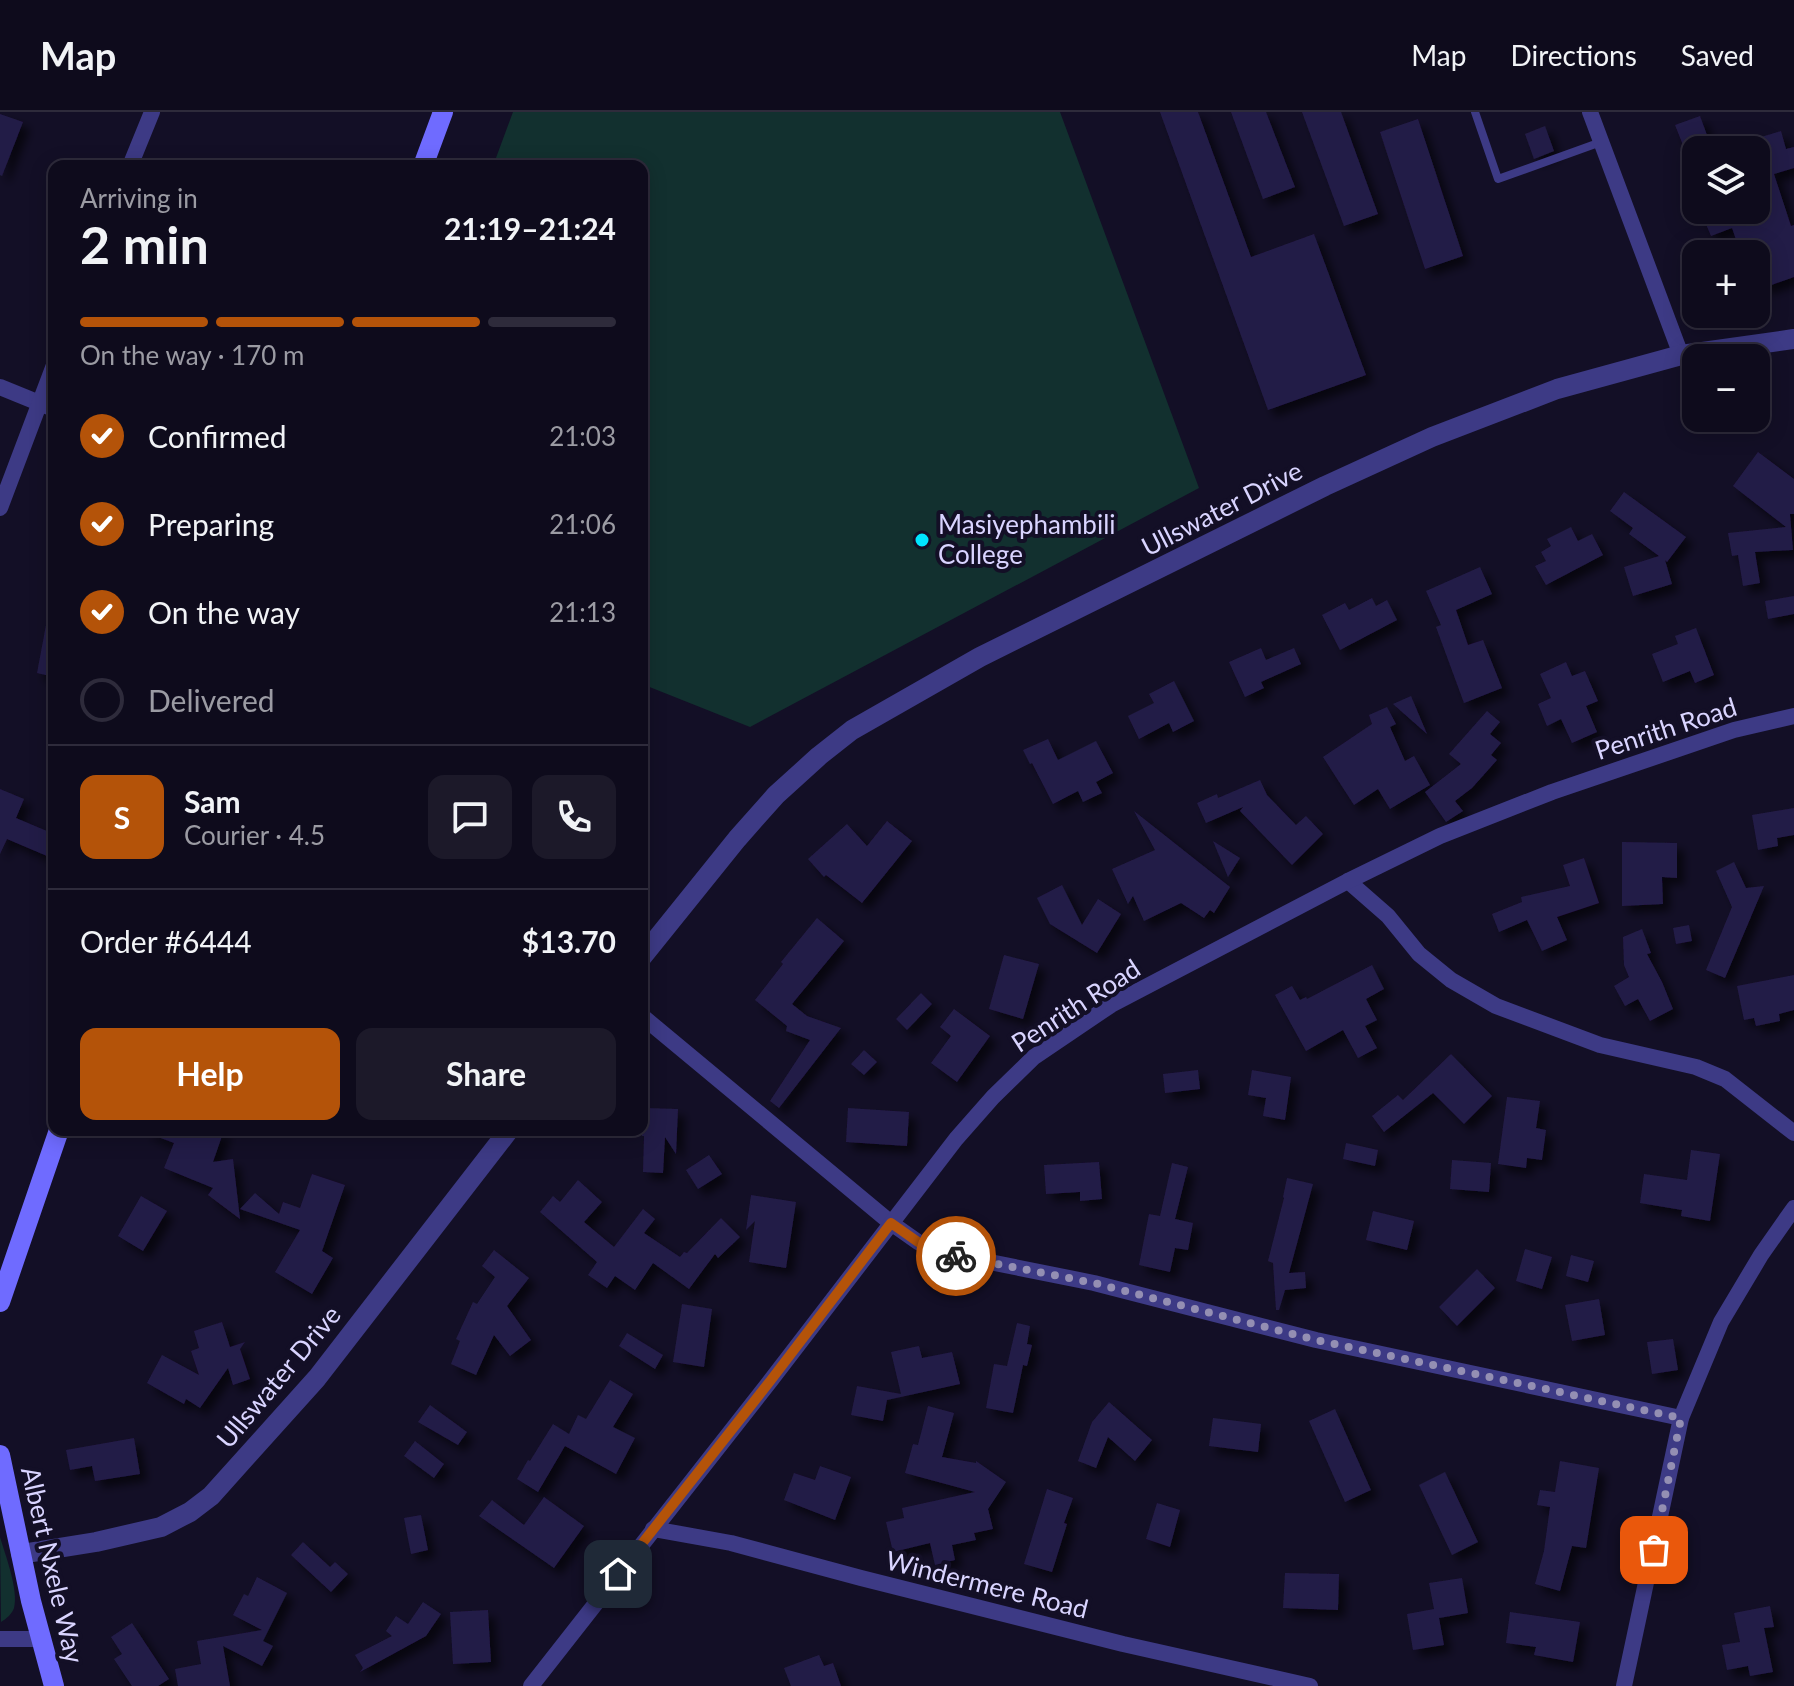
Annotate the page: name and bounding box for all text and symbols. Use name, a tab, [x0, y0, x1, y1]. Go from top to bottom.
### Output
text: Map	[40, 32, 116, 78]
text: Map	[1411, 38, 1466, 72]
text: Directions	[1510, 38, 1637, 72]
text: Saved	[1681, 38, 1754, 72]
map controls	[1682, 136, 1770, 432]
button: layers	[1682, 136, 1770, 224]
text: Arriving in	[80, 182, 198, 214]
text: 21:19–21:24	[444, 210, 616, 246]
text: 2 min	[80, 213, 209, 275]
button: +	[1682, 240, 1770, 328]
text: On the way · 170 m	[80, 339, 304, 371]
button: −	[1682, 344, 1770, 432]
icon: check	[80, 414, 124, 458]
text: Confirmed	[148, 418, 287, 454]
text: 21:03	[549, 420, 616, 452]
street label: Ullswater Drive	[1136, 454, 1307, 562]
icon: check	[80, 502, 124, 546]
text: Preparing	[148, 506, 274, 542]
text: 21:06	[549, 508, 616, 540]
place label: Masiyephambili College	[938, 508, 1116, 570]
marker: Masiyephambili College	[913, 531, 931, 549]
icon: check	[80, 590, 124, 634]
text: On the way	[148, 594, 300, 630]
text: 21:13	[549, 596, 616, 628]
text: Delivered	[148, 682, 275, 718]
street label: Penrith Road	[1591, 690, 1741, 766]
button: chat	[428, 775, 512, 859]
button: phone	[532, 775, 616, 859]
text: Sam	[184, 783, 241, 819]
text: S	[114, 799, 130, 835]
text: Courier · 4.5	[184, 819, 325, 851]
text: Order #6444	[80, 923, 252, 959]
text: $13.70	[522, 923, 616, 959]
street label: Penrith Road	[1005, 952, 1146, 1059]
button: Help	[80, 1028, 340, 1120]
button: Share	[356, 1028, 616, 1120]
courier	[916, 1216, 996, 1296]
icon: bike	[934, 1234, 978, 1278]
street label: Ullswater Drive	[209, 1299, 347, 1454]
street label: Albert Nxele Way	[15, 1463, 91, 1667]
pin	[1620, 1516, 1688, 1584]
icon: bag	[1632, 1528, 1676, 1572]
pin	[584, 1540, 652, 1608]
street label: Windermere Road	[883, 1543, 1092, 1625]
icon: home	[596, 1552, 640, 1596]

